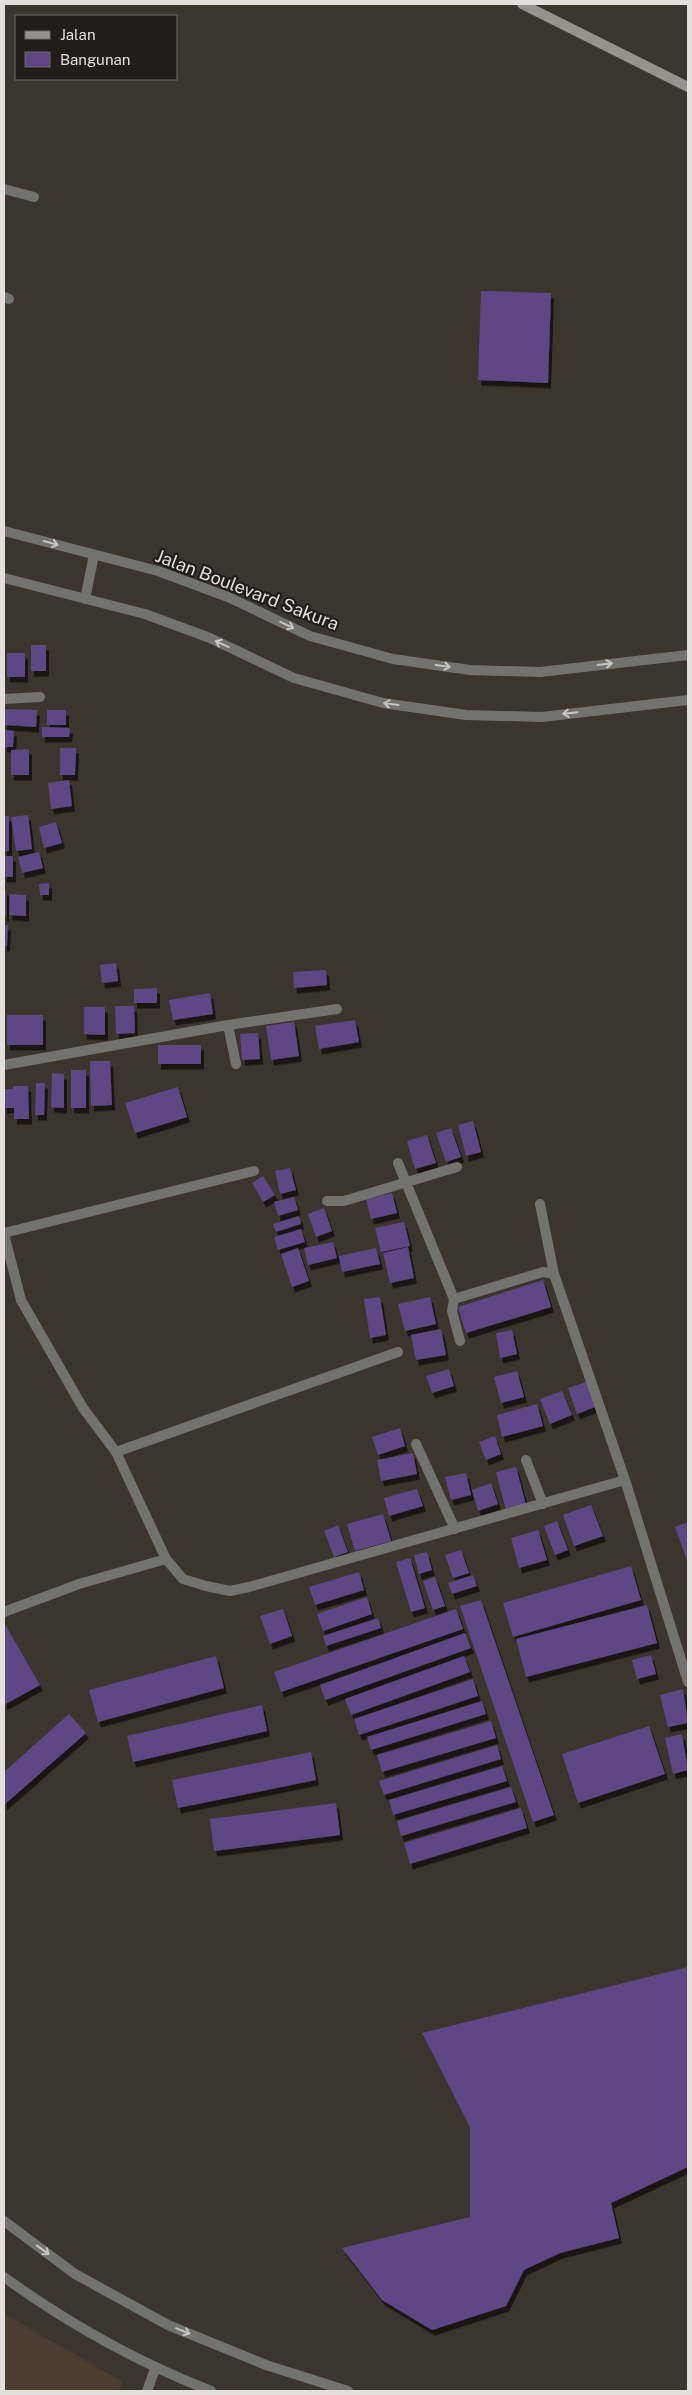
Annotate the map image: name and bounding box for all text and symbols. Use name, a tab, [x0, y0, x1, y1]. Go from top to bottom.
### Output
legend	[15, 15, 178, 80]
text: Jalan	[60, 26, 96, 43]
text: Bangunan	[60, 51, 131, 68]
one-way arrow	[42, 539, 58, 549]
street label: Jalan Boulevard Sakura	[152, 545, 342, 634]
one-way arrow	[279, 620, 294, 630]
one-way arrow	[215, 639, 230, 648]
one-way arrow	[596, 659, 612, 669]
one-way arrow	[435, 661, 451, 671]
one-way arrow	[384, 699, 400, 709]
one-way arrow	[563, 708, 579, 718]
one-way arrow	[36, 2245, 50, 2255]
one-way arrow	[175, 2327, 191, 2336]

